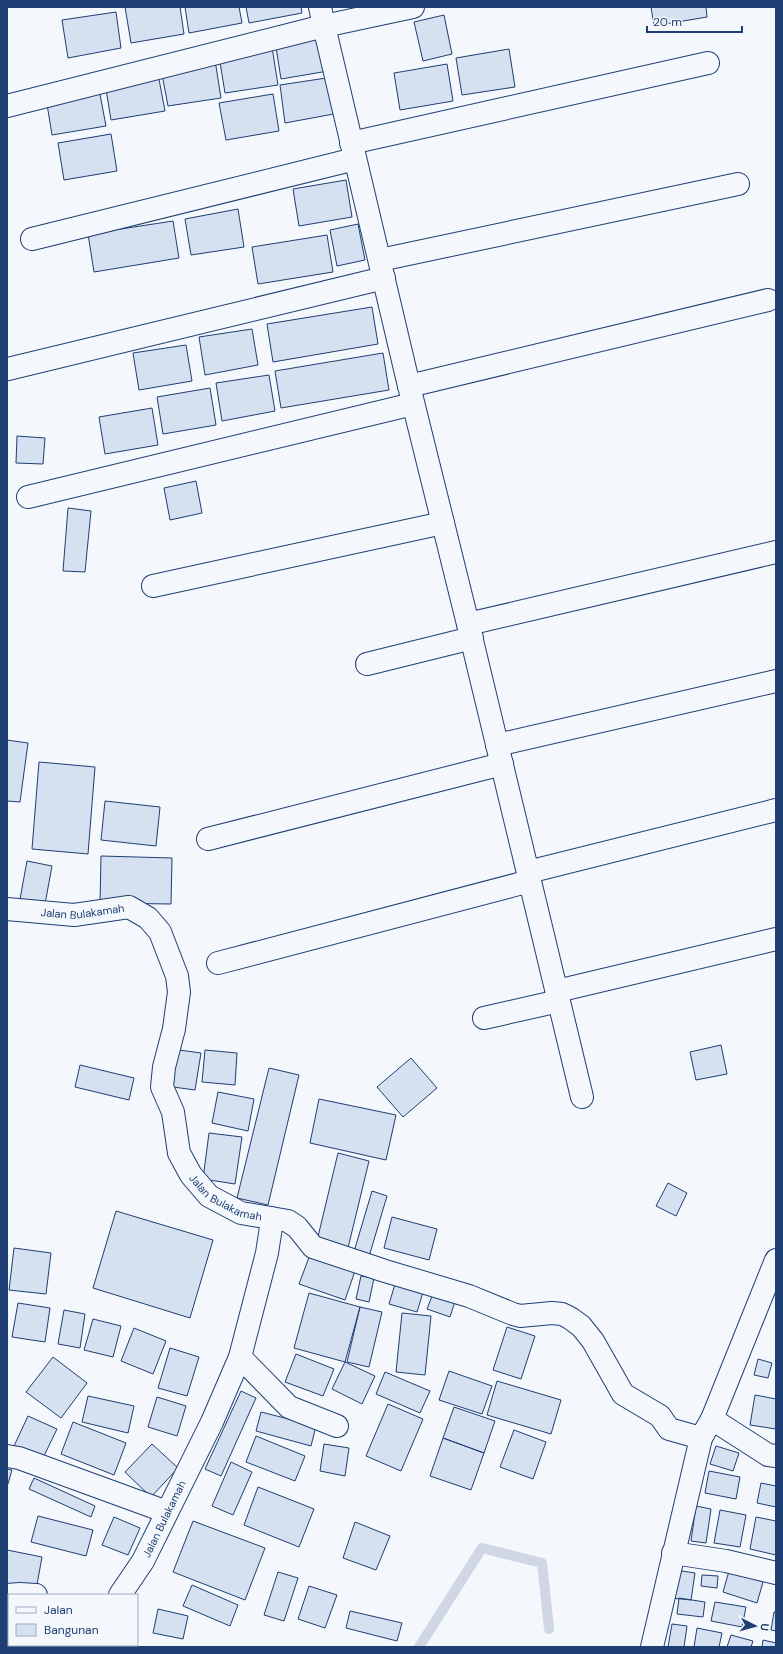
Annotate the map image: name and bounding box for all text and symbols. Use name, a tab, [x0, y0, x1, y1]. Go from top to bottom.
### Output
scale bar	[647, 8, 742, 34]
text: 20 m	[653, 14, 682, 30]
street label: Jalan Bulakamah	[40, 901, 125, 922]
street label: Jalan Bulakamah	[186, 1171, 263, 1223]
street label: Jalan Bulakamah	[139, 1478, 189, 1560]
legend	[8, 1594, 138, 1646]
text: Jalan	[44, 1602, 73, 1618]
north arrow	[735, 1606, 775, 1646]
text: Bangunan	[44, 1622, 99, 1638]
text: U	[758, 1623, 772, 1632]

